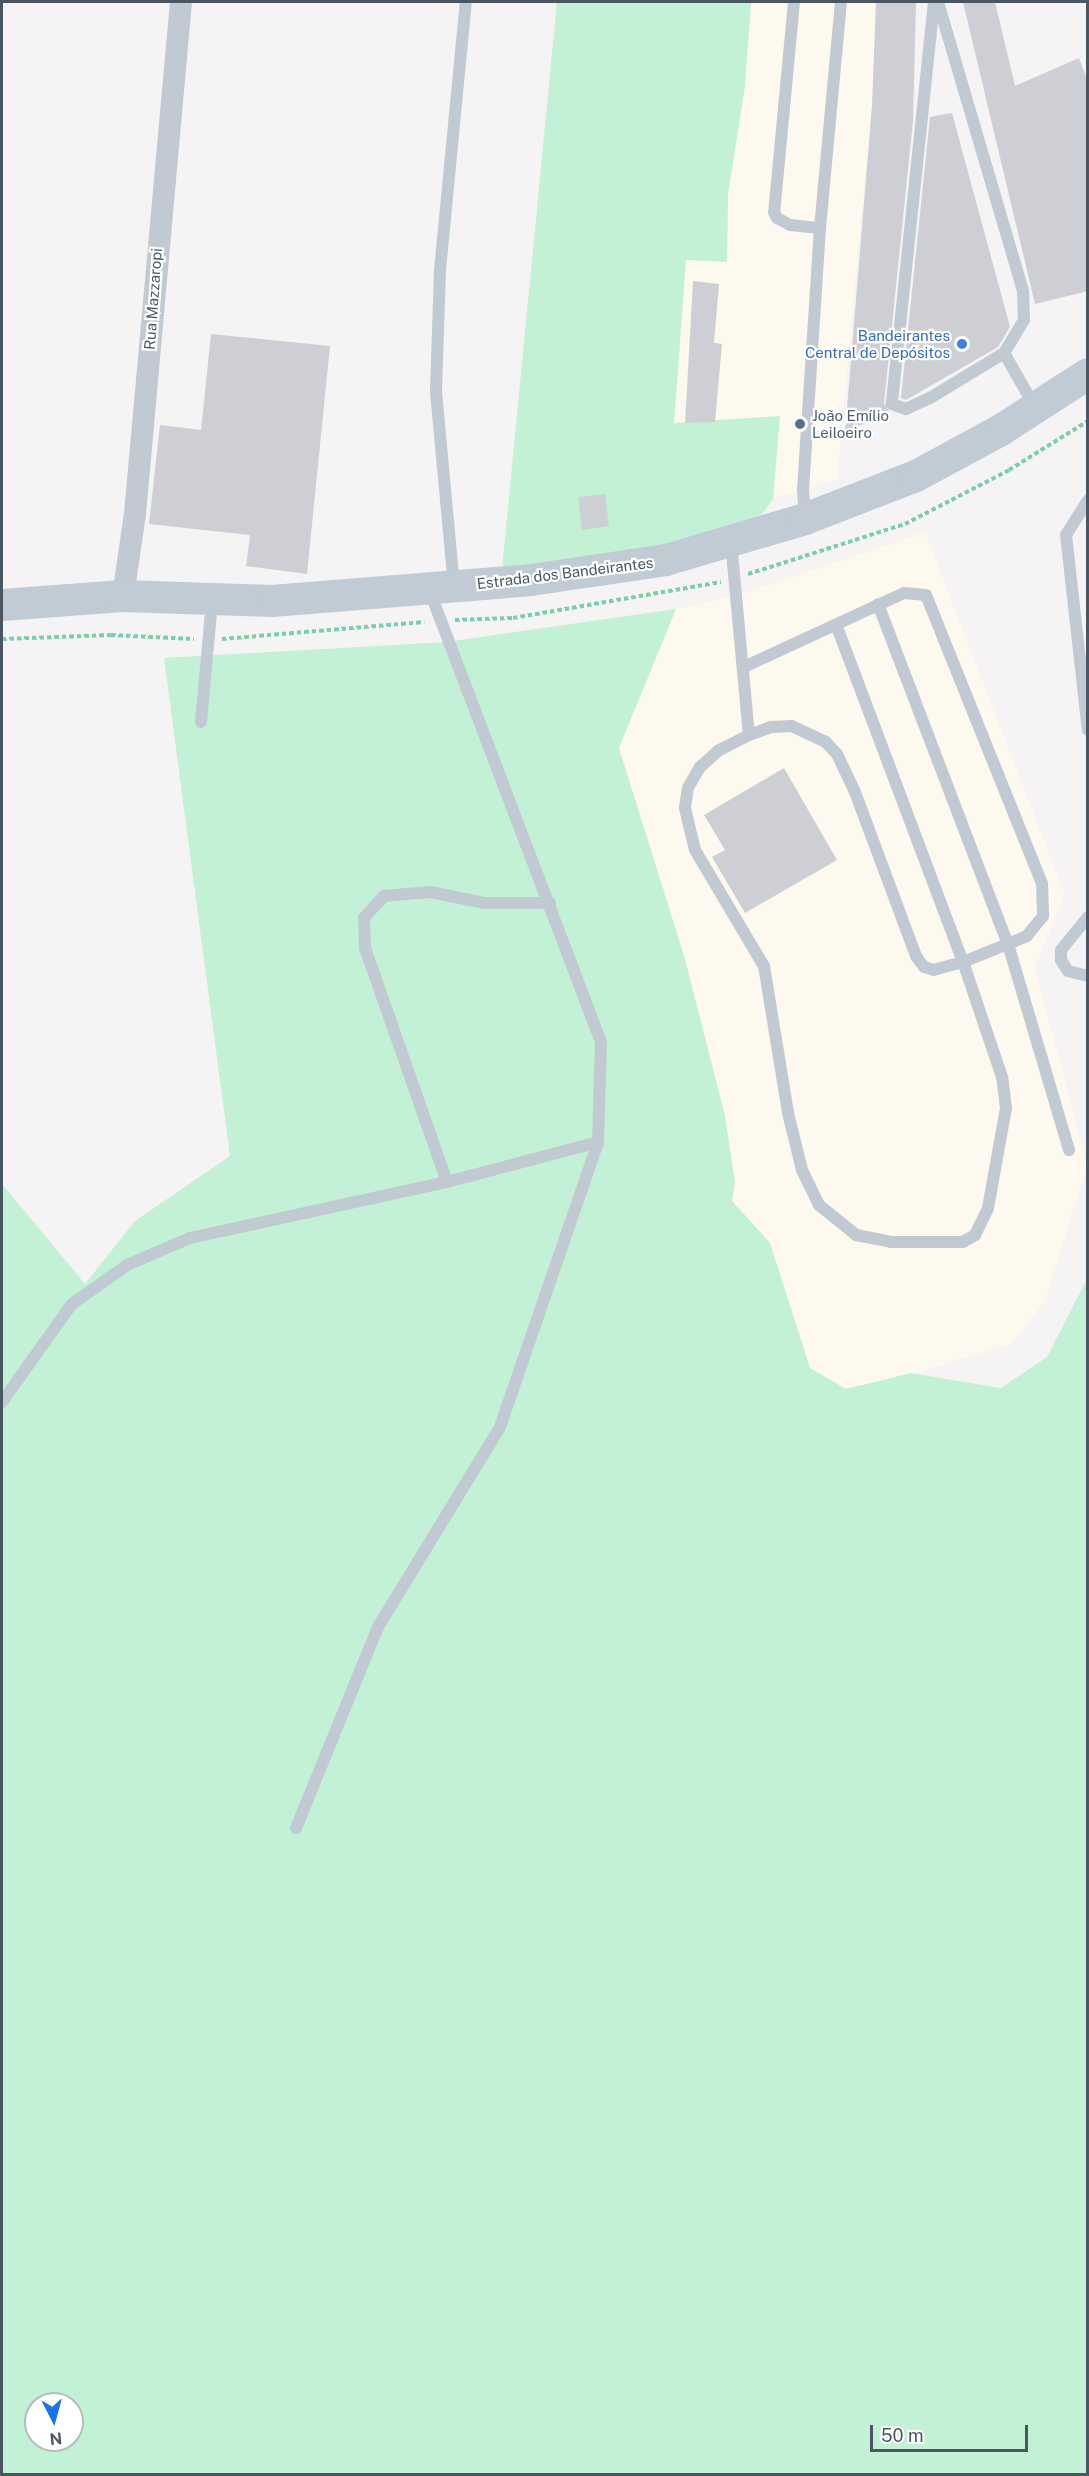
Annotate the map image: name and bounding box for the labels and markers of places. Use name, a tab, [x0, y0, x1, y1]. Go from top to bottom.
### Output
place label: Bandeirantes Central de Depósitos	[805, 326, 950, 361]
marker: Bandeirantes Central de Depósitos	[955, 337, 969, 351]
place label: João Emílio Leiloeiro	[812, 406, 889, 441]
marker: João Emílio Leiloeiro	[793, 417, 807, 431]

